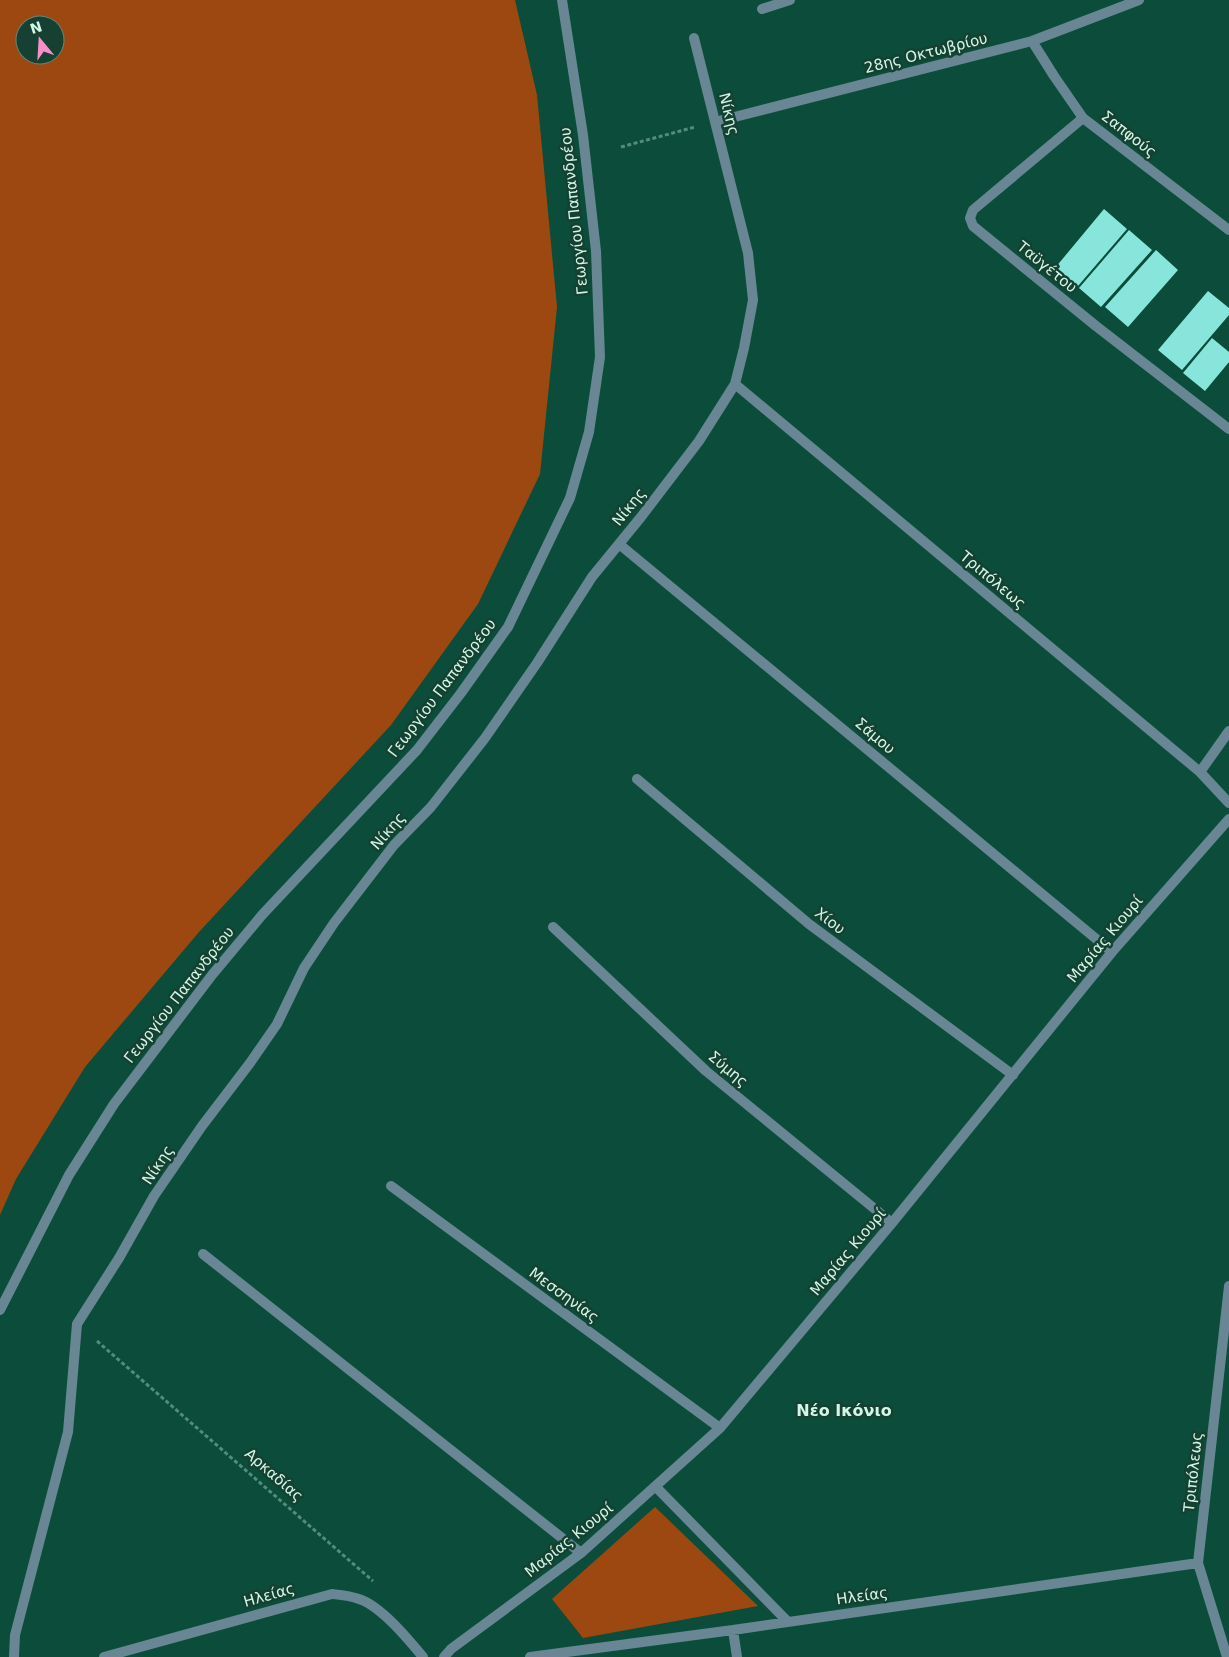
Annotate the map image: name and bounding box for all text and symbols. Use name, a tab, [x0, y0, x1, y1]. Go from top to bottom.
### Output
north arrow	[15, 15, 65, 65]
text: N	[28, 18, 44, 37]
street label: 28ης Οκτωβρίου	[862, 29, 990, 77]
street label: Νίκης	[715, 91, 743, 137]
street label: Σαπφούς	[1098, 107, 1160, 161]
street label: Γεωργίου Παπανδρέου	[556, 126, 592, 296]
street label: Ταϋγέτου	[1013, 237, 1080, 297]
street label: Νίκης	[608, 484, 650, 530]
street label: Τριπόλεως	[956, 547, 1030, 613]
street label: Γεωργίου Παπανδρέου	[384, 615, 500, 761]
street label: Σάμου	[851, 714, 899, 758]
street label: Νίκης	[367, 809, 409, 853]
street label: Μαρίας Κιουρί	[1063, 892, 1147, 986]
street label: Χίου	[811, 904, 849, 938]
street label: Γεωργίου Παπανδρέου	[120, 923, 238, 1067]
street label: Σύμης	[705, 1047, 751, 1091]
street label: Νίκης	[138, 1142, 178, 1188]
street label: Μαρίας Κιουρί	[806, 1205, 890, 1299]
street label: Μεσσηνίας	[526, 1264, 602, 1326]
district label: Νέο Ικόνιο	[796, 1401, 892, 1420]
street label: Τριπόλεως	[1180, 1431, 1206, 1514]
street label: Αρκαδίας	[241, 1445, 307, 1505]
street label: Μαρίας Κιουρί	[521, 1499, 617, 1581]
street label: Ηλείας	[242, 1579, 296, 1611]
street label: Ηλείας	[835, 1583, 889, 1609]

